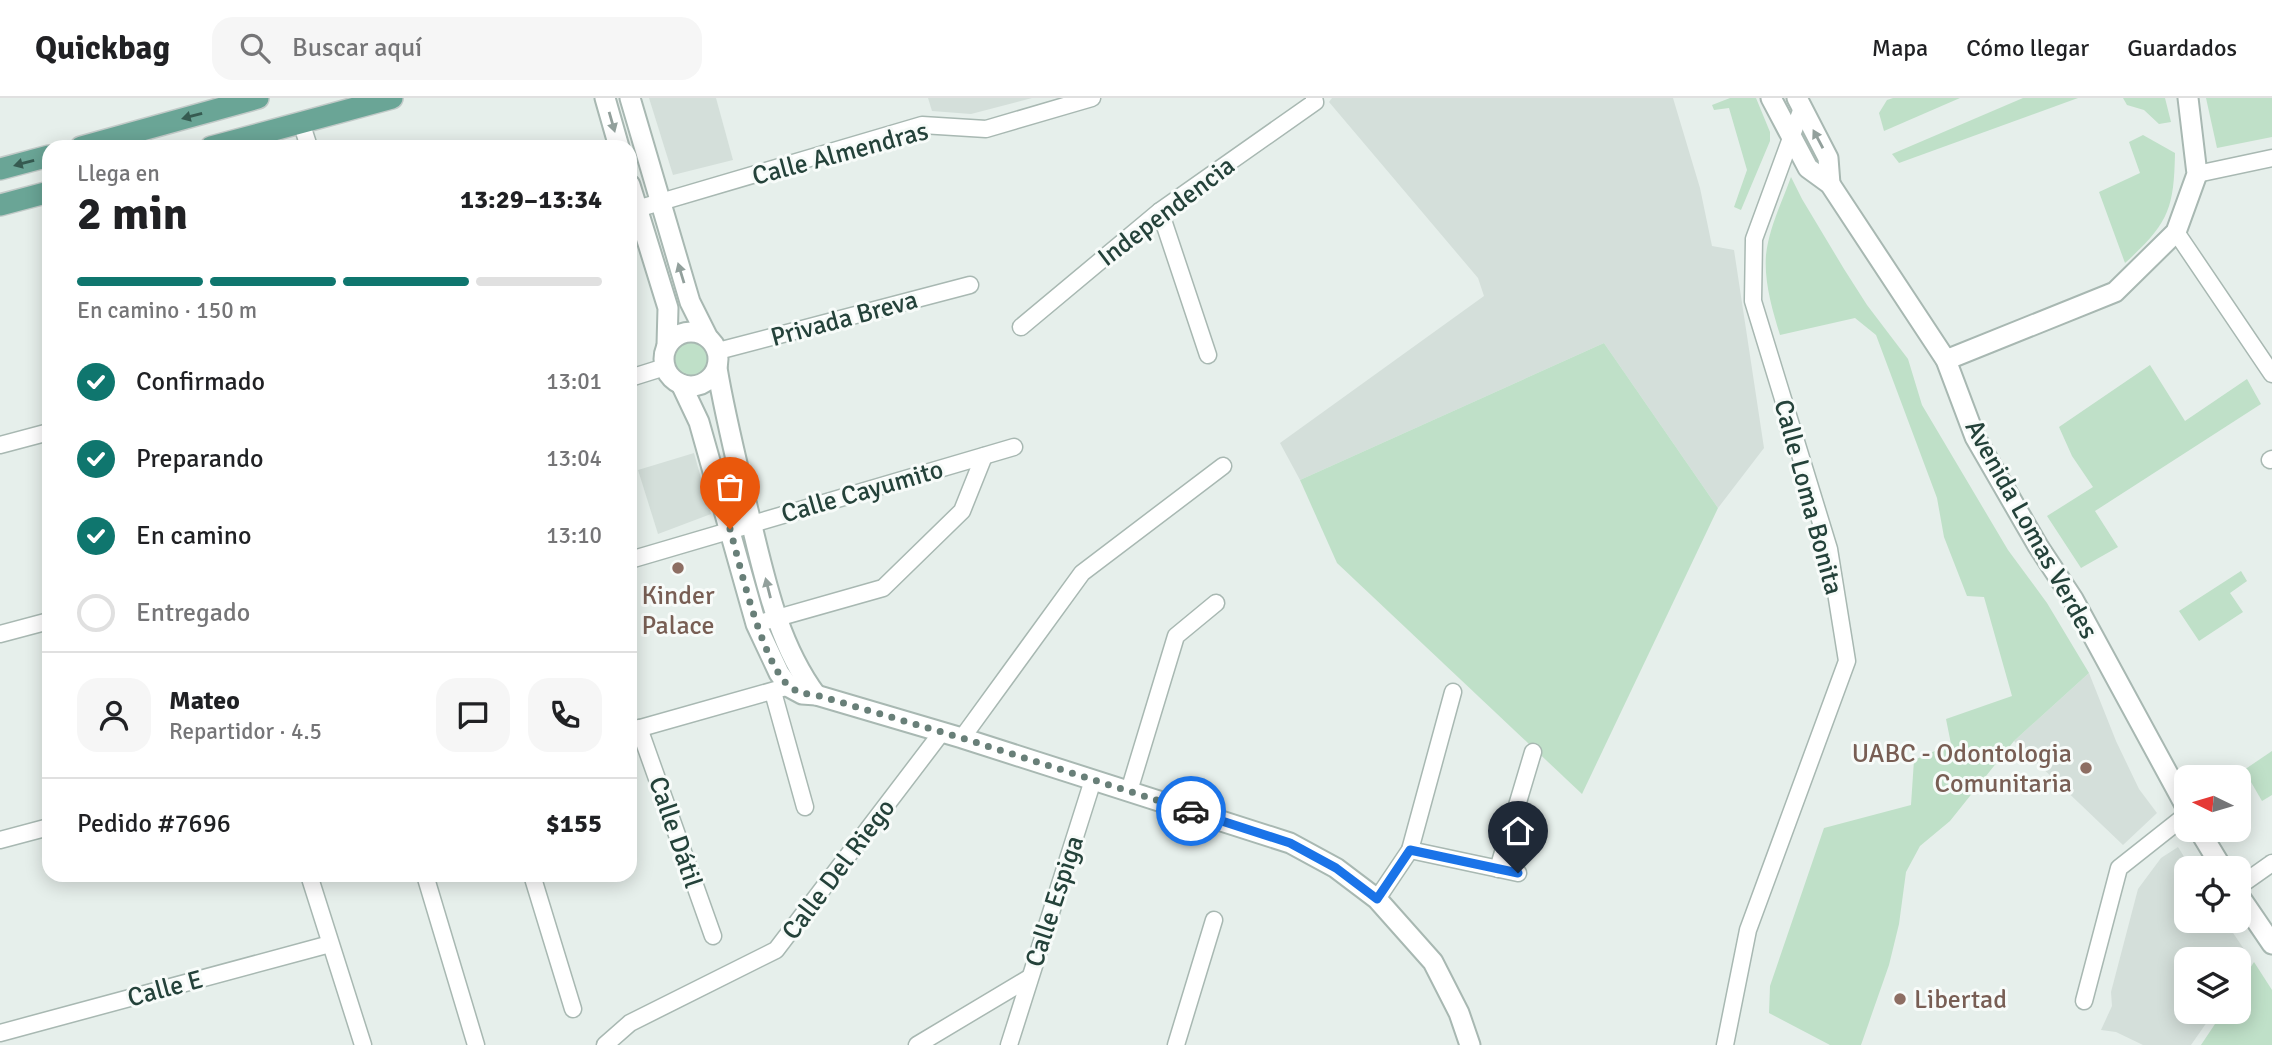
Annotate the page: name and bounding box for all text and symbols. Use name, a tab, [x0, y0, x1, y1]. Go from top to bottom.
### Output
search box	[212, 17, 702, 80]
text: Quickbag	[35, 28, 170, 69]
icon: search	[236, 29, 274, 67]
text: Buscar aquí	[292, 32, 422, 64]
text: Mapa	[1872, 33, 1928, 63]
text: Cómo llegar	[1966, 33, 2089, 63]
text: Guardados	[2127, 33, 2237, 63]
one-way arrow	[181, 112, 202, 122]
one-way arrow	[608, 112, 618, 133]
street label: Calle Almendras	[749, 115, 932, 193]
one-way arrow	[1812, 130, 1824, 149]
street label: Independencia	[1092, 150, 1241, 274]
one-way arrow	[14, 158, 35, 168]
text: Llega en	[77, 159, 160, 188]
text: 13:29–13:34	[460, 184, 602, 216]
text: 2 min	[77, 186, 188, 242]
one-way arrow	[676, 263, 686, 284]
street label: Privada Breva	[767, 284, 921, 354]
text: En camino · 150 m	[77, 296, 257, 325]
icon: check	[77, 363, 115, 401]
text: Confirmado	[136, 366, 265, 398]
text: 13:01	[546, 367, 602, 396]
street label: Calle Loma Bonita	[1767, 396, 1849, 598]
street label: Avenida Lomas Verdes	[1958, 414, 2105, 645]
icon: check	[77, 440, 115, 478]
text: Preparando	[136, 443, 263, 475]
text: 13:04	[546, 444, 602, 473]
street label: Calle Cayumito	[778, 454, 947, 530]
pin	[700, 457, 760, 529]
icon: bag	[711, 468, 749, 506]
icon: check	[77, 517, 115, 555]
text: En camino	[136, 520, 252, 552]
text: 13:10	[546, 521, 602, 550]
marker: Kinder Palace	[670, 560, 686, 576]
one-way arrow	[763, 578, 773, 599]
place label: Kinder Palace	[641, 580, 715, 642]
text: Entregado	[136, 597, 250, 629]
button: person	[77, 678, 151, 752]
button: chat	[436, 678, 510, 752]
button: phone	[528, 678, 602, 752]
text: Mateo	[169, 685, 240, 717]
text: Repartidor · 4.5	[169, 717, 322, 746]
place label: UABC - Odontologia Comunitaria	[1852, 738, 2072, 800]
marker: UABC - Odontologia Comunitaria	[2078, 760, 2094, 776]
north arrow	[2174, 765, 2250, 842]
map controls	[2174, 765, 2251, 1024]
street label: Calle Dátil	[641, 772, 709, 892]
courier	[1156, 776, 1226, 846]
icon: car	[1172, 792, 1210, 830]
street label: Calle Del Riego	[775, 793, 902, 946]
pin	[1488, 801, 1548, 873]
text: Pedido #7696	[77, 808, 231, 840]
text: $155	[546, 808, 602, 840]
icon: home	[1499, 812, 1537, 850]
street label: Calle Espiga	[1019, 832, 1091, 971]
button: locate	[2174, 856, 2251, 933]
button: layers	[2174, 947, 2251, 1024]
street label: Calle E	[124, 964, 207, 1014]
place label: Libertad	[1914, 984, 2007, 1016]
marker: Libertad	[1892, 991, 1908, 1007]

